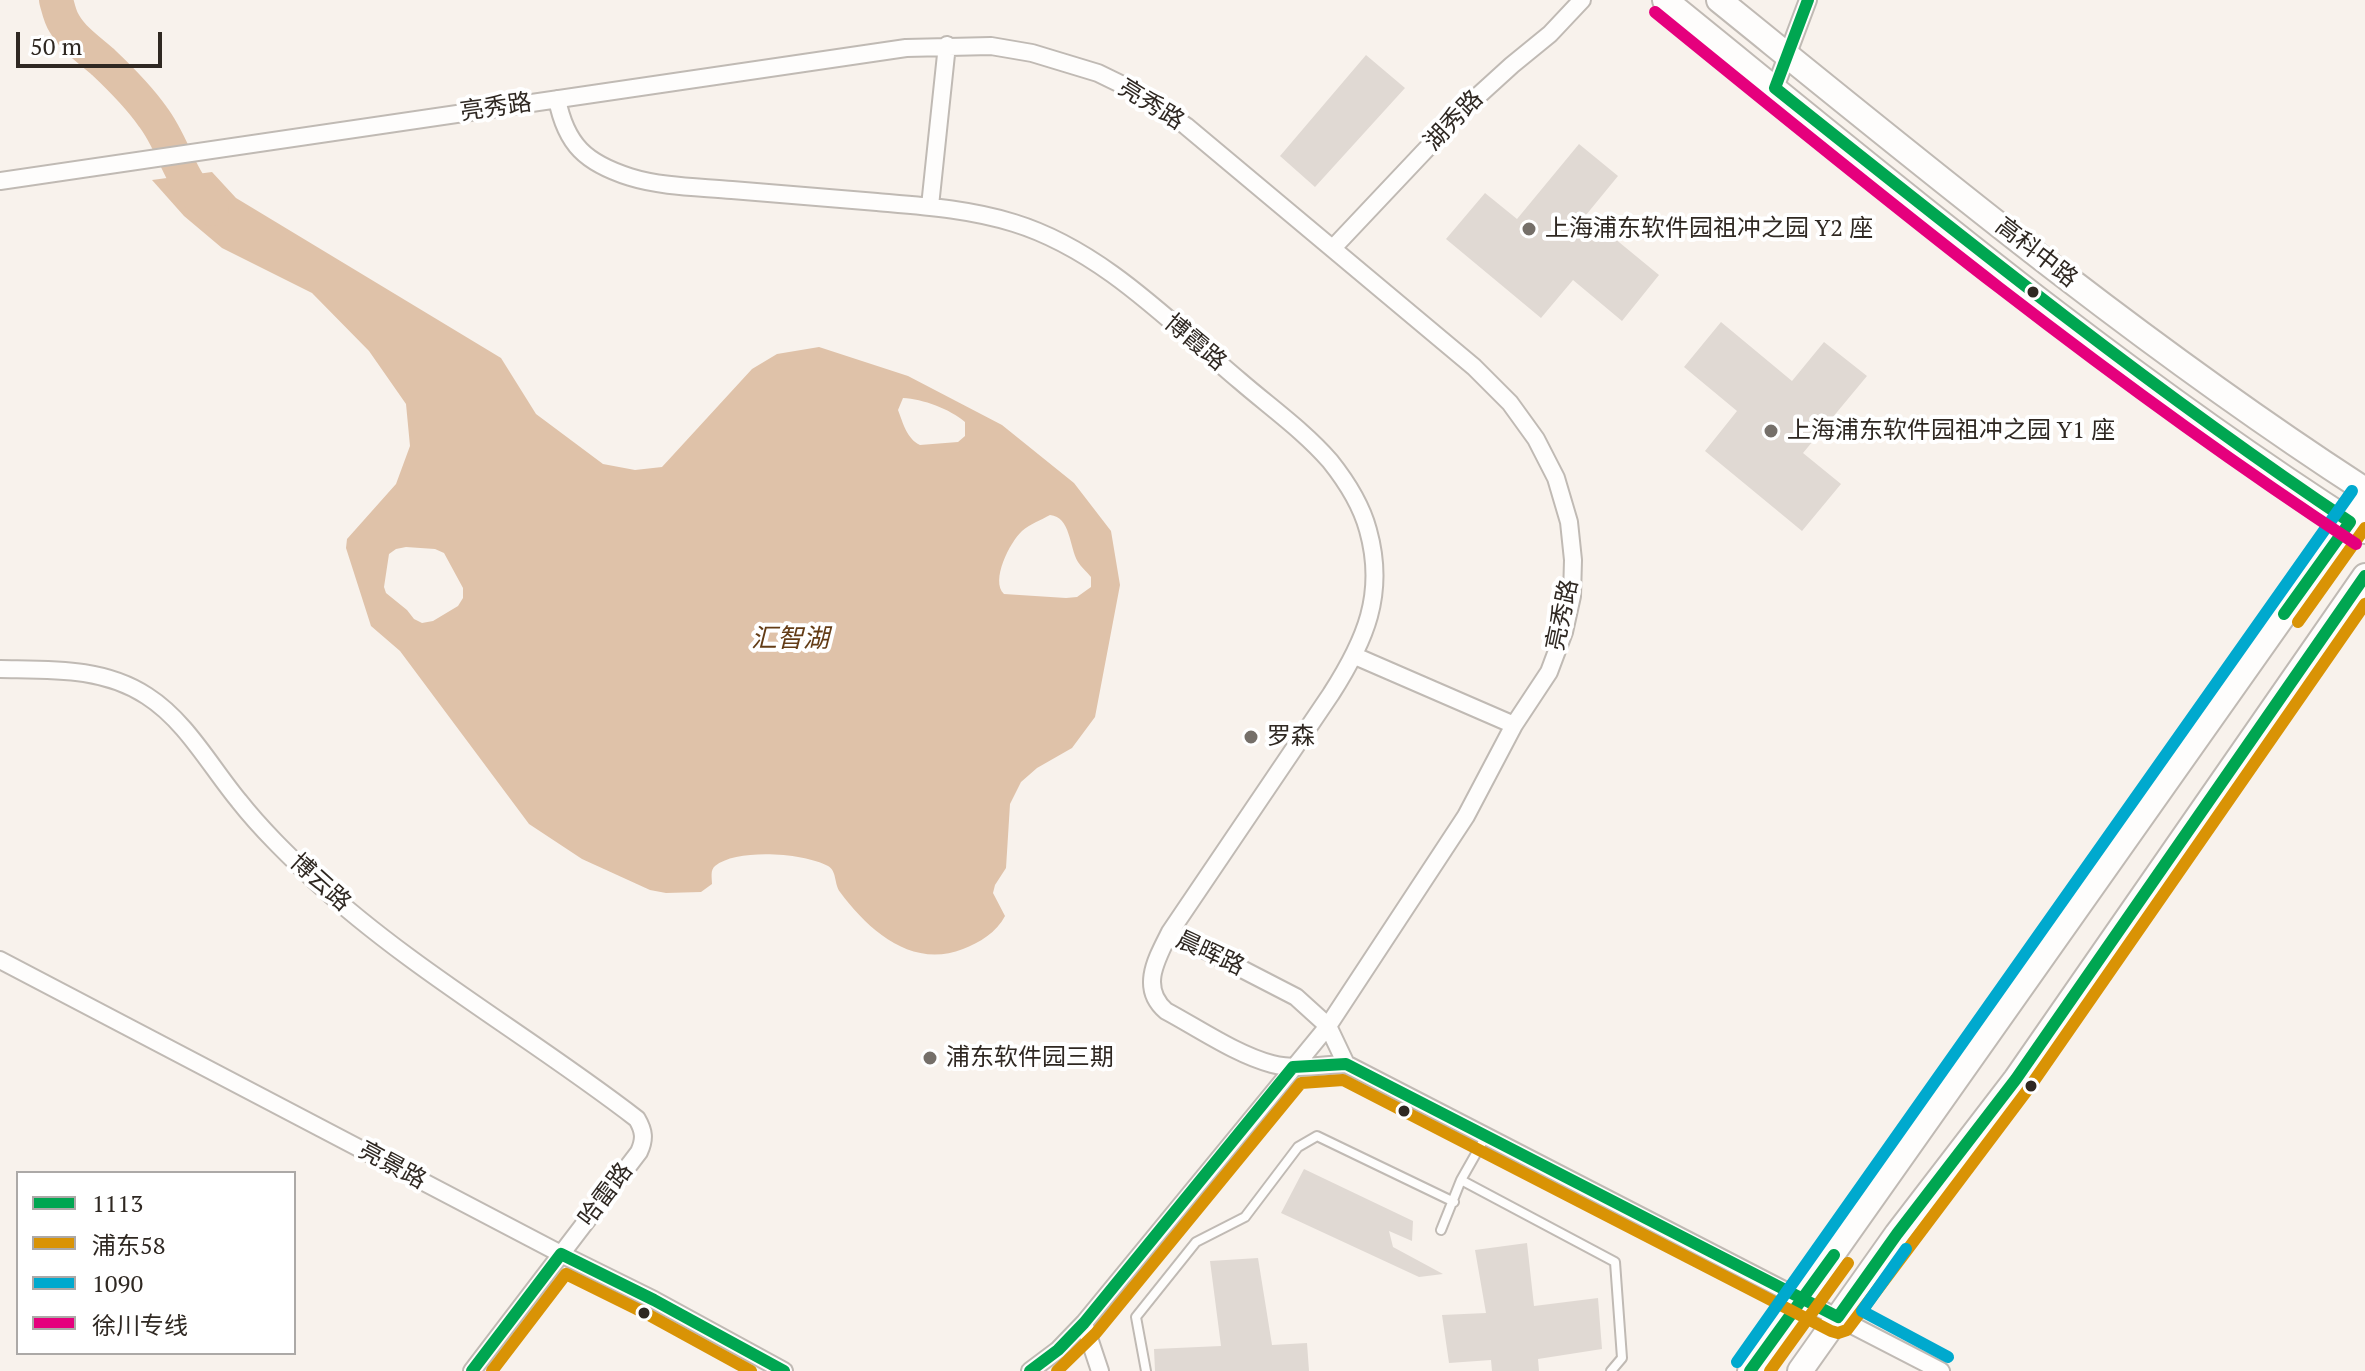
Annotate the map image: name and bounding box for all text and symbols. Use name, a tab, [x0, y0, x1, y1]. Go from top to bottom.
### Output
scale bar	[20, 16, 166, 66]
text: 50 m	[30, 30, 82, 62]
street label: 亮秀路	[1113, 74, 1189, 136]
street label: 湖秀路	[1419, 85, 1489, 157]
street label: 亮秀路	[458, 89, 534, 127]
street label: 高科中路	[1989, 212, 2083, 294]
place label: 上海浦东软件园祖冲之园 Y2 座	[1545, 215, 1873, 243]
marker: 上海浦东软件园祖冲之园 Y2 座	[1520, 220, 1538, 238]
unlabelled marker	[2025, 284, 2041, 300]
street label: 博霞路	[1158, 309, 1232, 377]
place label: 上海浦东软件园祖冲之园 Y1 座	[1787, 417, 2115, 445]
marker: 上海浦东软件园祖冲之园 Y1 座	[1762, 422, 1780, 440]
street label: 亮秀路	[1541, 577, 1585, 653]
water label: 汇智湖	[751, 624, 829, 656]
place label: 罗森	[1267, 723, 1315, 751]
marker: 罗森	[1242, 728, 1260, 746]
street label: 博云路	[284, 848, 356, 918]
street label: 晨晖路	[1171, 926, 1249, 982]
place label: 浦东软件园三期	[946, 1044, 1114, 1072]
marker: 浦东软件园三期	[921, 1049, 939, 1067]
unlabelled marker	[2023, 1078, 2039, 1094]
unlabelled marker	[1396, 1103, 1412, 1119]
street label: 亮景路	[353, 1136, 431, 1196]
street label: 哈雷路	[573, 1158, 639, 1232]
legend	[16, 1171, 296, 1355]
text: 1113	[92, 1187, 143, 1219]
text: 浦东58	[92, 1229, 166, 1261]
text: 1090	[92, 1267, 143, 1299]
unlabelled marker	[636, 1305, 652, 1321]
text: 徐川专线	[92, 1309, 188, 1341]

